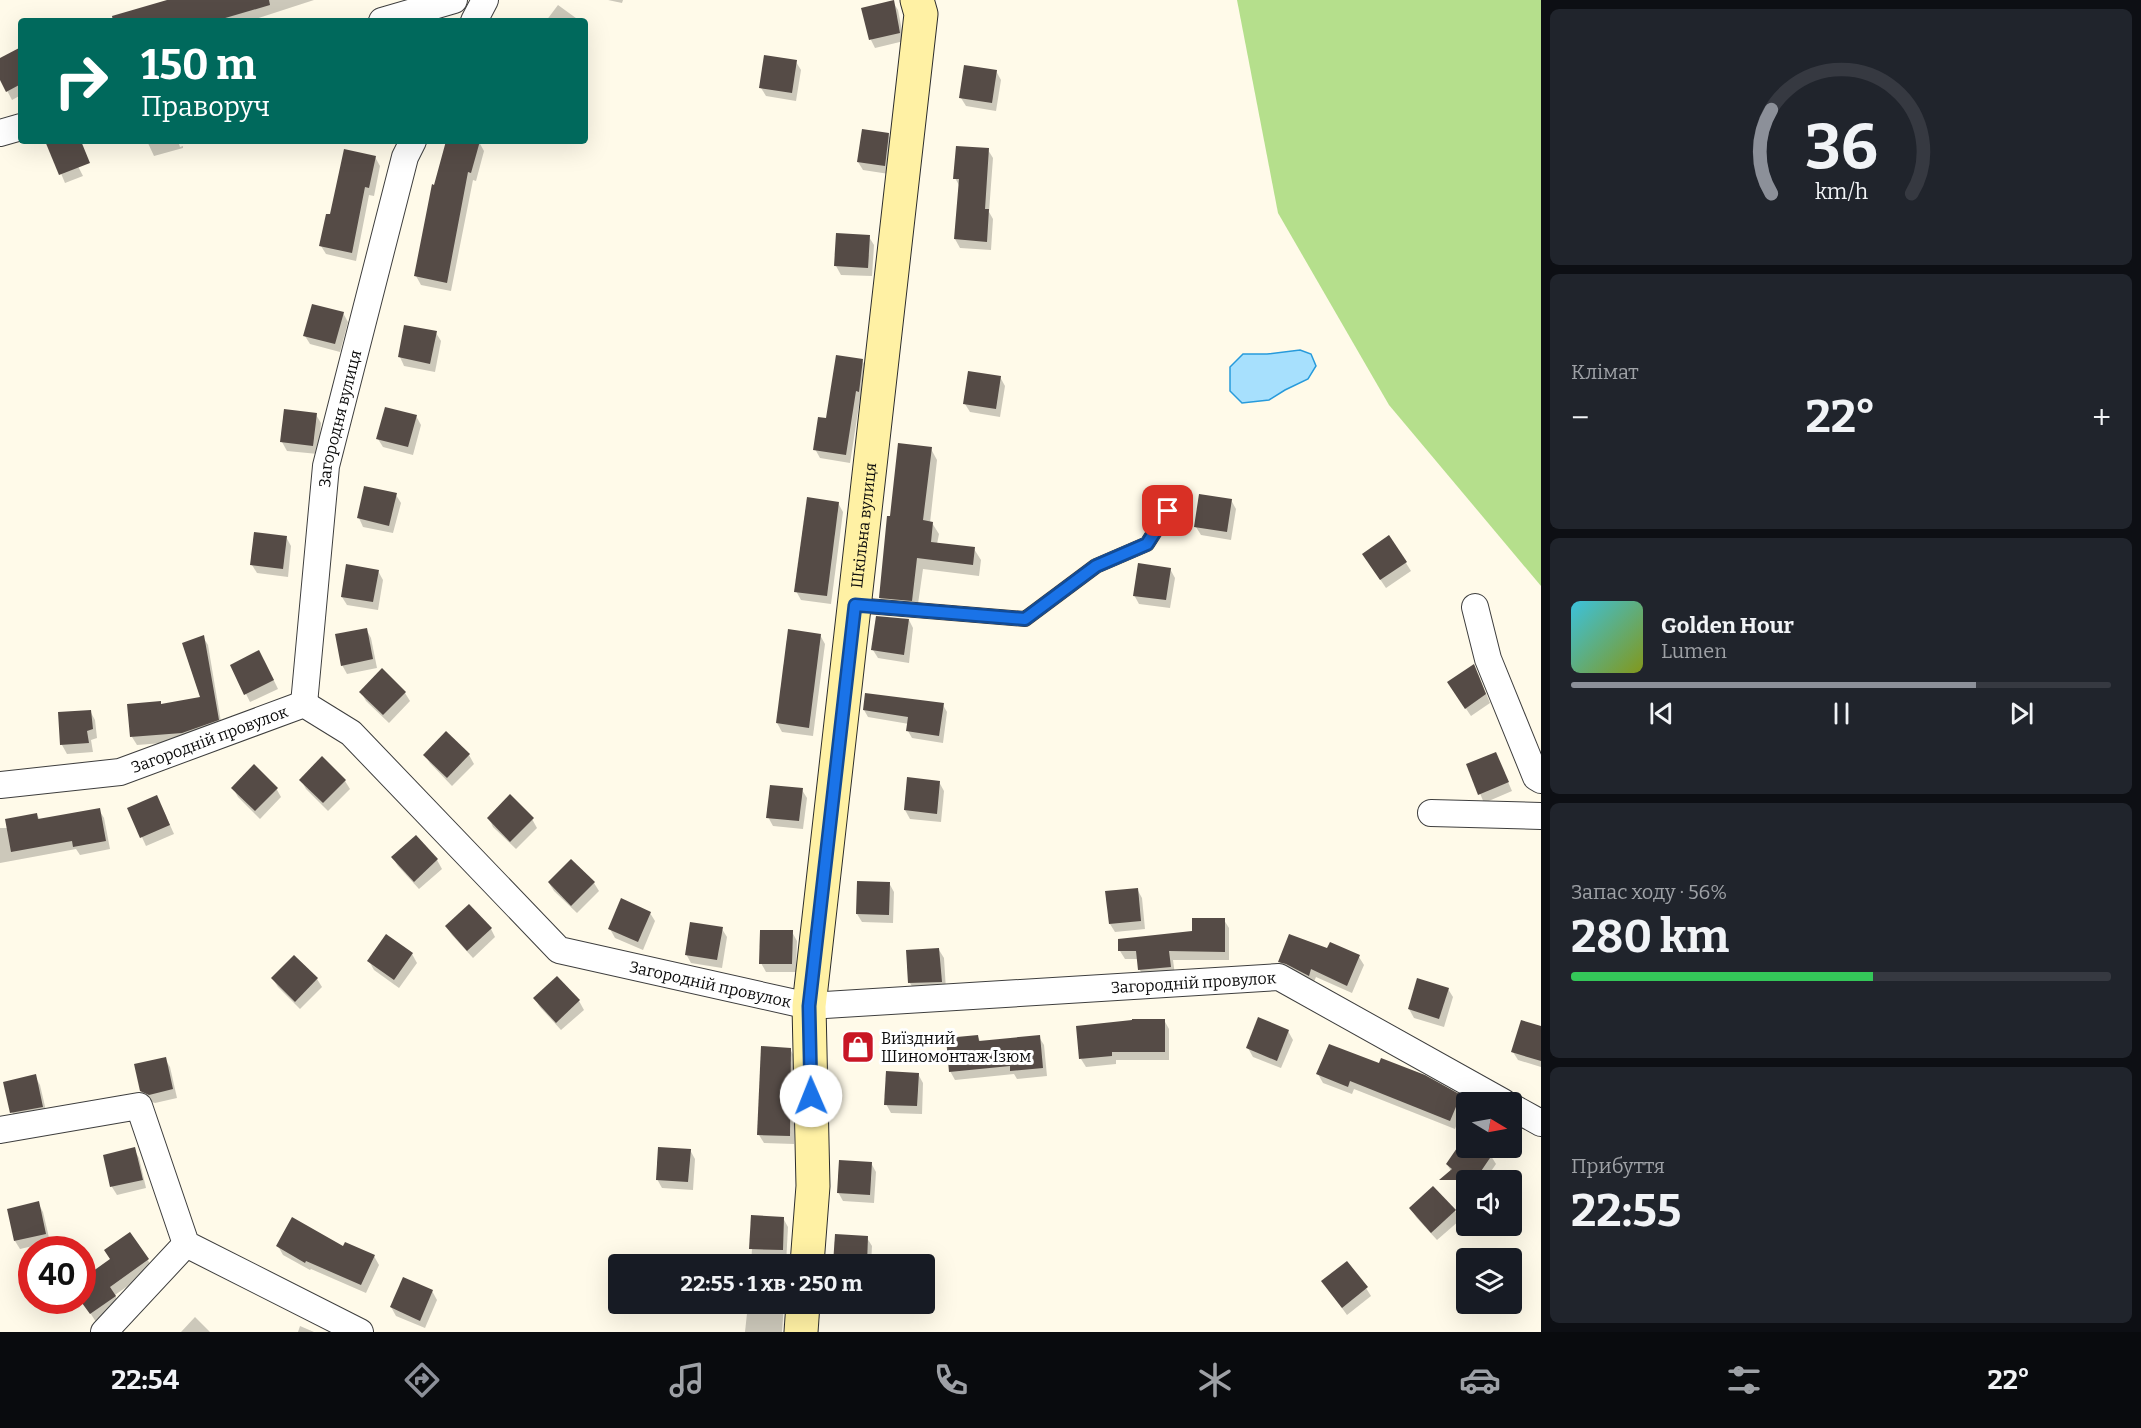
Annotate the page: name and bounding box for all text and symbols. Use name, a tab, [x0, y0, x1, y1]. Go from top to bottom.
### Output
text: 150 m	[141, 40, 256, 90]
icon: right	[42, 42, 120, 120]
text: Праворуч	[141, 91, 270, 123]
text: 36	[1805, 110, 1877, 185]
text: km/h	[1814, 179, 1868, 205]
street label: Загородня вулиця	[315, 348, 365, 488]
text: Клімат	[1571, 360, 1639, 384]
text: 22°	[1805, 390, 1876, 444]
text: −	[1571, 398, 1589, 438]
text: +	[2092, 398, 2111, 438]
street label: Шкільна вулиця	[847, 461, 880, 589]
pin	[1142, 485, 1193, 536]
icon: arrive	[1151, 494, 1184, 527]
text: Golden Hour	[1661, 612, 1794, 639]
text: Lumen	[1661, 639, 1727, 663]
icon: previous	[1645, 697, 1678, 730]
icon: pause	[1825, 697, 1858, 730]
icon: next	[2005, 697, 2038, 730]
street label: Загородній провулок	[129, 702, 291, 777]
text: Запас ходу · 56%	[1571, 880, 1727, 904]
text: 280 km	[1571, 910, 1729, 964]
street label: Загородній провулок	[628, 957, 794, 1012]
street label: Загородній провулок	[1110, 968, 1277, 997]
shop icon: Виїздний Шиномонтаж Ізюм	[840, 1029, 876, 1065]
place label: Виїздний Шиномонтаж Ізюм	[881, 1029, 1031, 1066]
position arrow	[779, 1064, 843, 1128]
north arrow	[1456, 1092, 1522, 1158]
map controls	[1456, 1092, 1522, 1314]
text: Прибуття	[1571, 1154, 1665, 1178]
button: sound	[1456, 1170, 1522, 1236]
text: 22:55	[1571, 1184, 1681, 1238]
speed limit sign: 40	[18, 1236, 96, 1314]
button: layers	[1456, 1248, 1522, 1314]
text: 22:55 · 1 хв · 250 m	[681, 1270, 862, 1297]
icon: directions	[401, 1359, 443, 1401]
icon: music	[666, 1359, 708, 1401]
icon: phone	[930, 1359, 972, 1401]
icon: climate	[1194, 1359, 1236, 1401]
icon: car	[1459, 1359, 1501, 1401]
icon: filters	[1723, 1359, 1765, 1401]
text: 22:54	[111, 1364, 179, 1396]
text: 22°	[1987, 1364, 2030, 1396]

